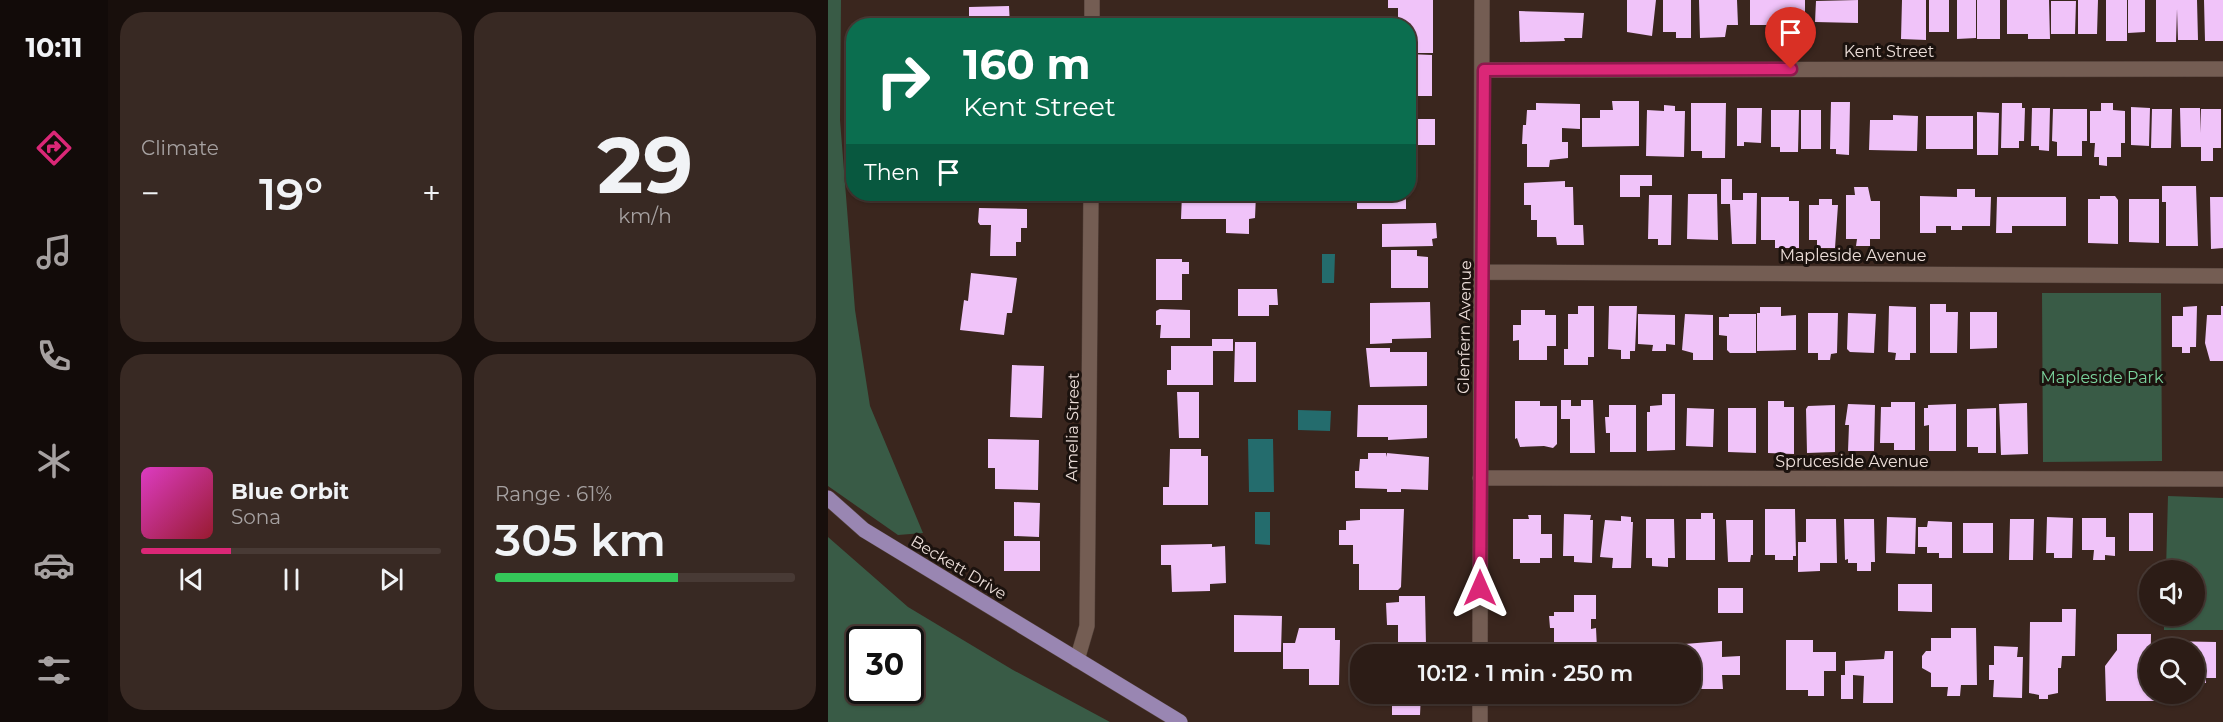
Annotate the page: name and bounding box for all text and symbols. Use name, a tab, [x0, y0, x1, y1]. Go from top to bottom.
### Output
pin	[1765, 7, 1816, 69]
icon: arrive	[1774, 16, 1807, 49]
text: 10:11	[25, 31, 83, 64]
text: 160 m	[963, 38, 1091, 90]
icon: right	[864, 42, 942, 120]
street label: Kent Street	[1844, 42, 1935, 61]
text: Kent Street	[963, 90, 1116, 123]
text: 29	[597, 117, 693, 213]
icon: directions	[33, 127, 75, 169]
text: Climate	[141, 136, 219, 160]
icon: arrive	[932, 156, 965, 189]
text: Then	[864, 159, 920, 186]
text: 19°	[259, 166, 323, 221]
text: −	[141, 173, 160, 213]
text: +	[422, 173, 441, 213]
text: km/h	[618, 204, 672, 228]
icon: music	[33, 231, 75, 273]
street label: Mapleside Avenue	[1780, 246, 1926, 265]
street label: Glenfern Avenue	[1454, 260, 1475, 394]
icon: phone	[33, 335, 75, 377]
park label: Mapleside Park	[2041, 368, 2164, 387]
street label: Amelia Street	[1062, 372, 1083, 482]
icon: climate	[33, 440, 75, 482]
street label: Spruceside Avenue	[1775, 452, 1929, 471]
text: Blue Orbit	[231, 478, 349, 505]
text: Range · 61%	[495, 482, 612, 506]
text: Sona	[231, 505, 281, 529]
text: 305 km	[495, 512, 666, 567]
street label: Beckett Drive	[907, 531, 1010, 603]
icon: car	[33, 544, 75, 586]
position arrow	[1448, 556, 1512, 620]
map controls	[2139, 560, 2205, 704]
button: sound	[2139, 560, 2205, 626]
icon: previous	[175, 563, 208, 596]
icon: pause	[275, 563, 308, 596]
icon: next	[375, 563, 408, 596]
speed limit sign: 30	[846, 626, 924, 704]
button: search	[2139, 638, 2205, 704]
icon: filters	[33, 649, 75, 691]
text: 10:12 · 1 min · 250 m	[1418, 660, 1633, 687]

